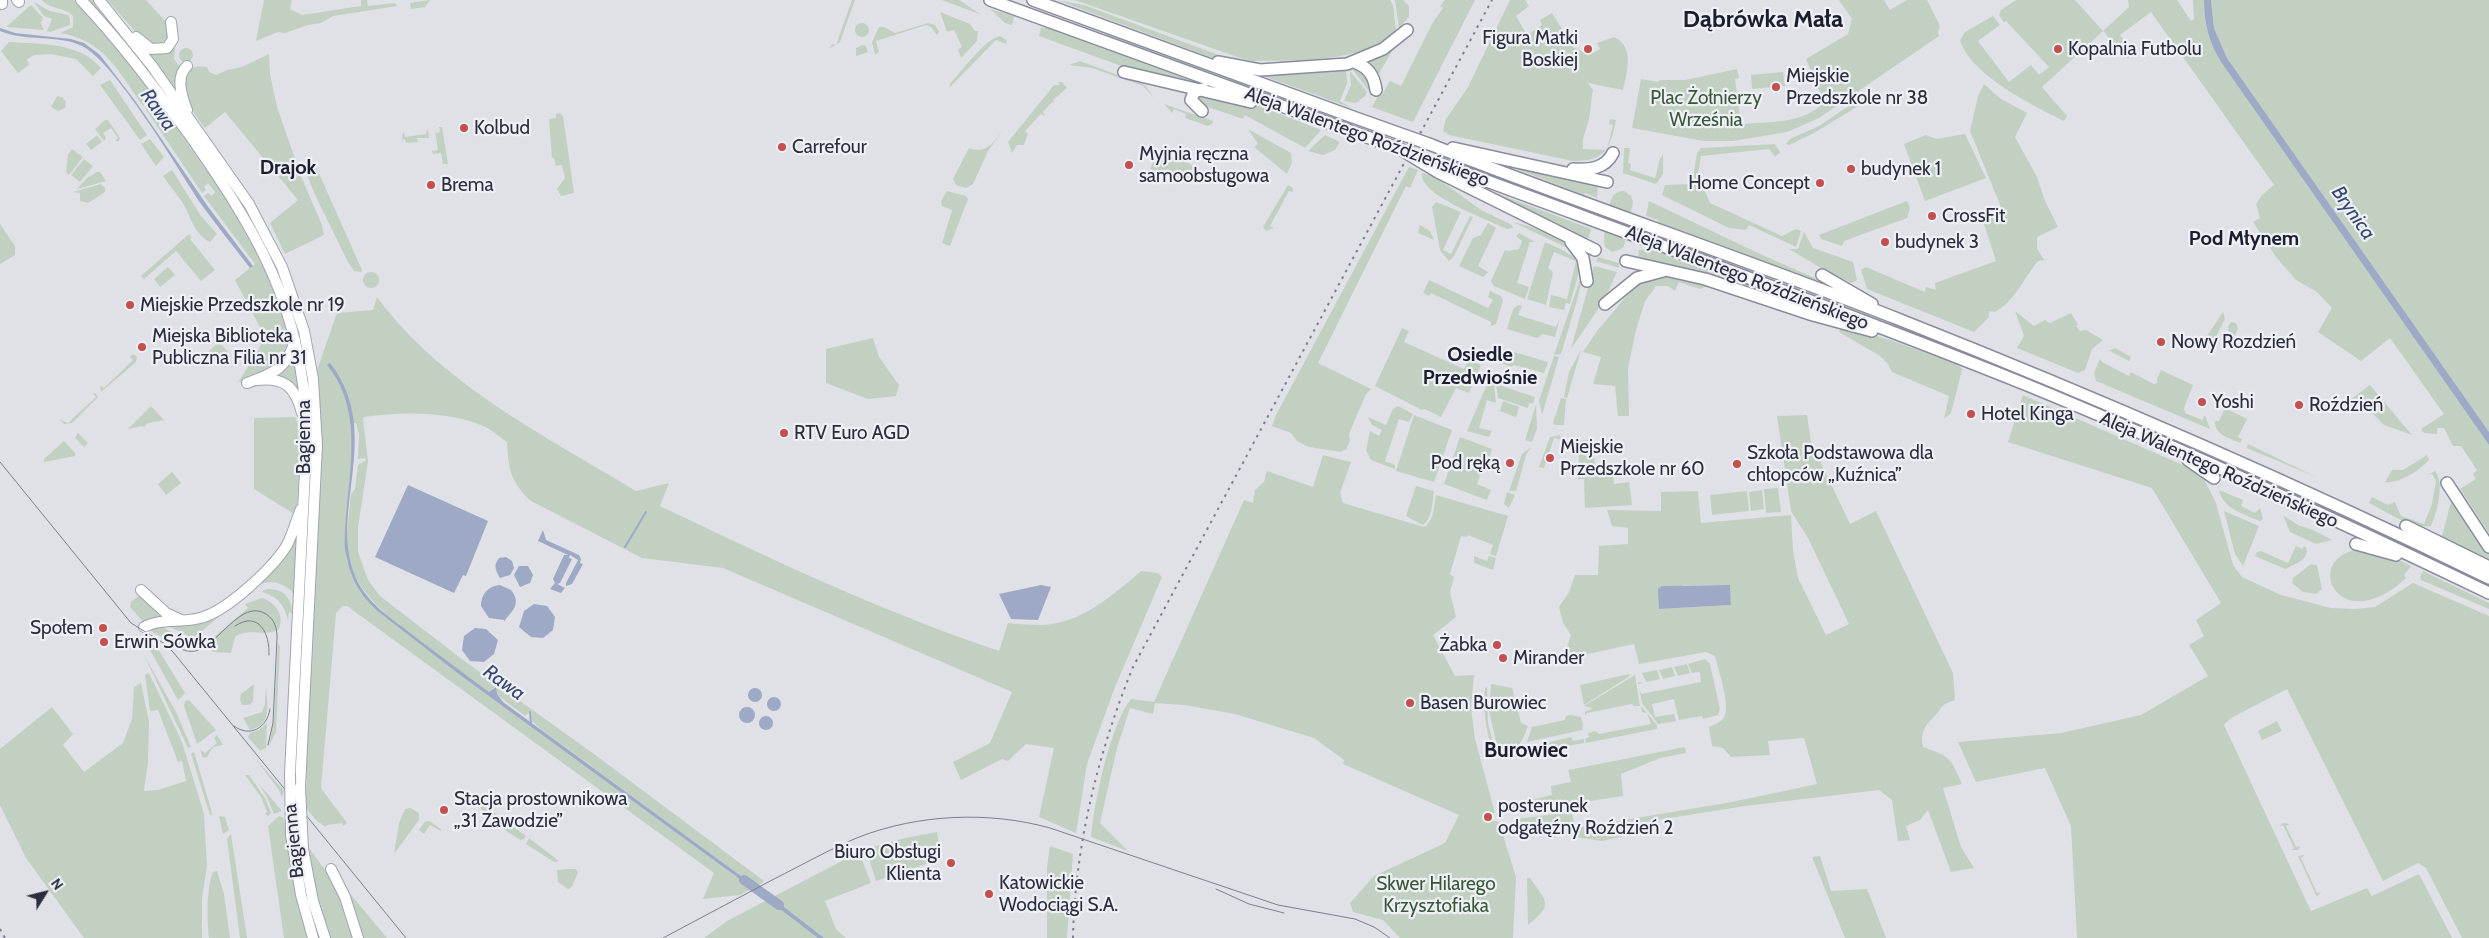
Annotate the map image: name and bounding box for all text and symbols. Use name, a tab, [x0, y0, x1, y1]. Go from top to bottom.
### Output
district label: Dąbrówka Mała	[1683, 6, 1843, 34]
place label: Figura Matki Boskiej	[1482, 27, 1578, 71]
place label: Kopalnia Futbolu	[2068, 38, 2202, 60]
marker: Figura Matki Boskiej	[1582, 43, 1594, 55]
marker: Kopalnia Futbolu	[2052, 43, 2064, 55]
place label: Miejskie Przedszkole nr 38	[1786, 65, 1928, 109]
marker: Miejskie Przedszkole nr 38	[1770, 81, 1782, 93]
street label: Aleja Walentego Roździeńskiego	[1242, 82, 1492, 192]
water label: Rawa	[135, 84, 181, 136]
park label: Plac Żołnierzy Września	[1650, 87, 1762, 131]
place label: Kolbud	[474, 117, 530, 139]
marker: Kolbud	[458, 122, 470, 134]
place label: Carrefour	[792, 136, 867, 158]
marker: Carrefour	[776, 141, 788, 153]
place label: Myjnia ręczna samoobsługowa	[1139, 143, 1269, 187]
district label: Drajok	[260, 156, 316, 180]
place label: budynek 1	[1861, 158, 1941, 180]
marker: Myjnia ręczna samoobsługowa	[1123, 159, 1135, 171]
marker: budynek 1	[1845, 163, 1857, 175]
place label: Home Concept	[1688, 172, 1810, 194]
place label: Brema	[441, 174, 493, 196]
marker: Home Concept	[1814, 177, 1826, 189]
marker: Brema	[425, 179, 437, 191]
water label: Brynica	[2326, 181, 2380, 245]
place label: CrossFit	[1942, 205, 2005, 227]
marker: CrossFit	[1926, 210, 1938, 222]
street label: Aleja Walentego Roździeńskiego	[1622, 221, 1872, 335]
district label: Pod Młynem	[2189, 227, 2299, 251]
place label: budynek 3	[1895, 231, 1979, 253]
marker: budynek 3	[1879, 236, 1891, 248]
place label: Miejskie Przedszkole nr 19	[140, 294, 345, 316]
marker: Miejskie Przedszkole nr 19	[124, 299, 136, 311]
place label: Miejska Biblioteka Publiczna Filia nr 31	[152, 325, 306, 369]
place label: Nowy Rozdzień	[2171, 331, 2296, 353]
marker: Nowy Rozdzień	[2155, 336, 2167, 348]
marker: Miejska Biblioteka Publiczna Filia nr 31	[136, 341, 148, 353]
district label: Osiedle Przedwiośnie	[1423, 343, 1537, 390]
place label: Yoshi	[2212, 391, 2254, 413]
place label: Roździeń	[2309, 394, 2383, 416]
marker: Yoshi	[2196, 396, 2208, 408]
marker: Roździeń	[2293, 399, 2305, 411]
street label: Bagienna	[293, 400, 315, 474]
place label: Hotel Kinga	[1981, 403, 2074, 425]
street label: Aleja Walentego Roździeńskiego	[2096, 407, 2342, 533]
marker: Hotel Kinga	[1965, 408, 1977, 420]
place label: RTV Euro AGD	[794, 422, 910, 444]
marker: RTV Euro AGD	[778, 427, 790, 439]
place label: Miejskie Przedszkole nr 60	[1560, 436, 1704, 480]
place label: Szkoła Podstawowa dla chłopców „Kuźnica”	[1747, 442, 1933, 486]
place label: Pod ręką	[1431, 452, 1500, 474]
marker: Miejskie Przedszkole nr 60	[1544, 452, 1556, 464]
marker: Pod ręką	[1504, 457, 1516, 469]
marker: Szkoła Podstawowa dla chłopców „Kuźnica”	[1731, 458, 1743, 470]
place label: Społem	[30, 617, 93, 639]
marker: Społem	[97, 622, 109, 634]
place label: Erwin Sówka	[114, 631, 216, 653]
place label: Żabka	[1439, 634, 1487, 656]
marker: Erwin Sówka	[98, 636, 110, 648]
marker: Żabka	[1491, 639, 1503, 651]
place label: Mirander	[1513, 647, 1584, 669]
marker: Mirander	[1497, 652, 1509, 664]
water label: Rawa	[478, 660, 530, 706]
place label: Basen Burowiec	[1420, 692, 1546, 714]
marker: Basen Burowiec	[1404, 697, 1416, 709]
district label: Burowiec	[1484, 738, 1568, 764]
place label: Stacja prostownikowa „31 Zawodzie”	[454, 788, 627, 832]
place label: posterunek odgałęźny Roździeń 2	[1498, 795, 1674, 839]
street label: Bagienna	[279, 803, 309, 879]
marker: Stacja prostownikowa „31 Zawodzie”	[438, 804, 450, 816]
marker: posterunek odgałęźny Roździeń 2	[1482, 811, 1494, 823]
place label: Biuro Obsługi Klienta	[834, 841, 941, 885]
marker: Biuro Obsługi Klienta	[945, 857, 957, 869]
north arrow	[20, 868, 70, 918]
place label: Katowickie Wodociągi S.A.	[999, 872, 1118, 916]
park label: Skwer Hilarego Krzysztofiaka	[1376, 873, 1496, 917]
text: N	[47, 875, 67, 893]
marker: Katowickie Wodociągi S.A.	[983, 888, 995, 900]

